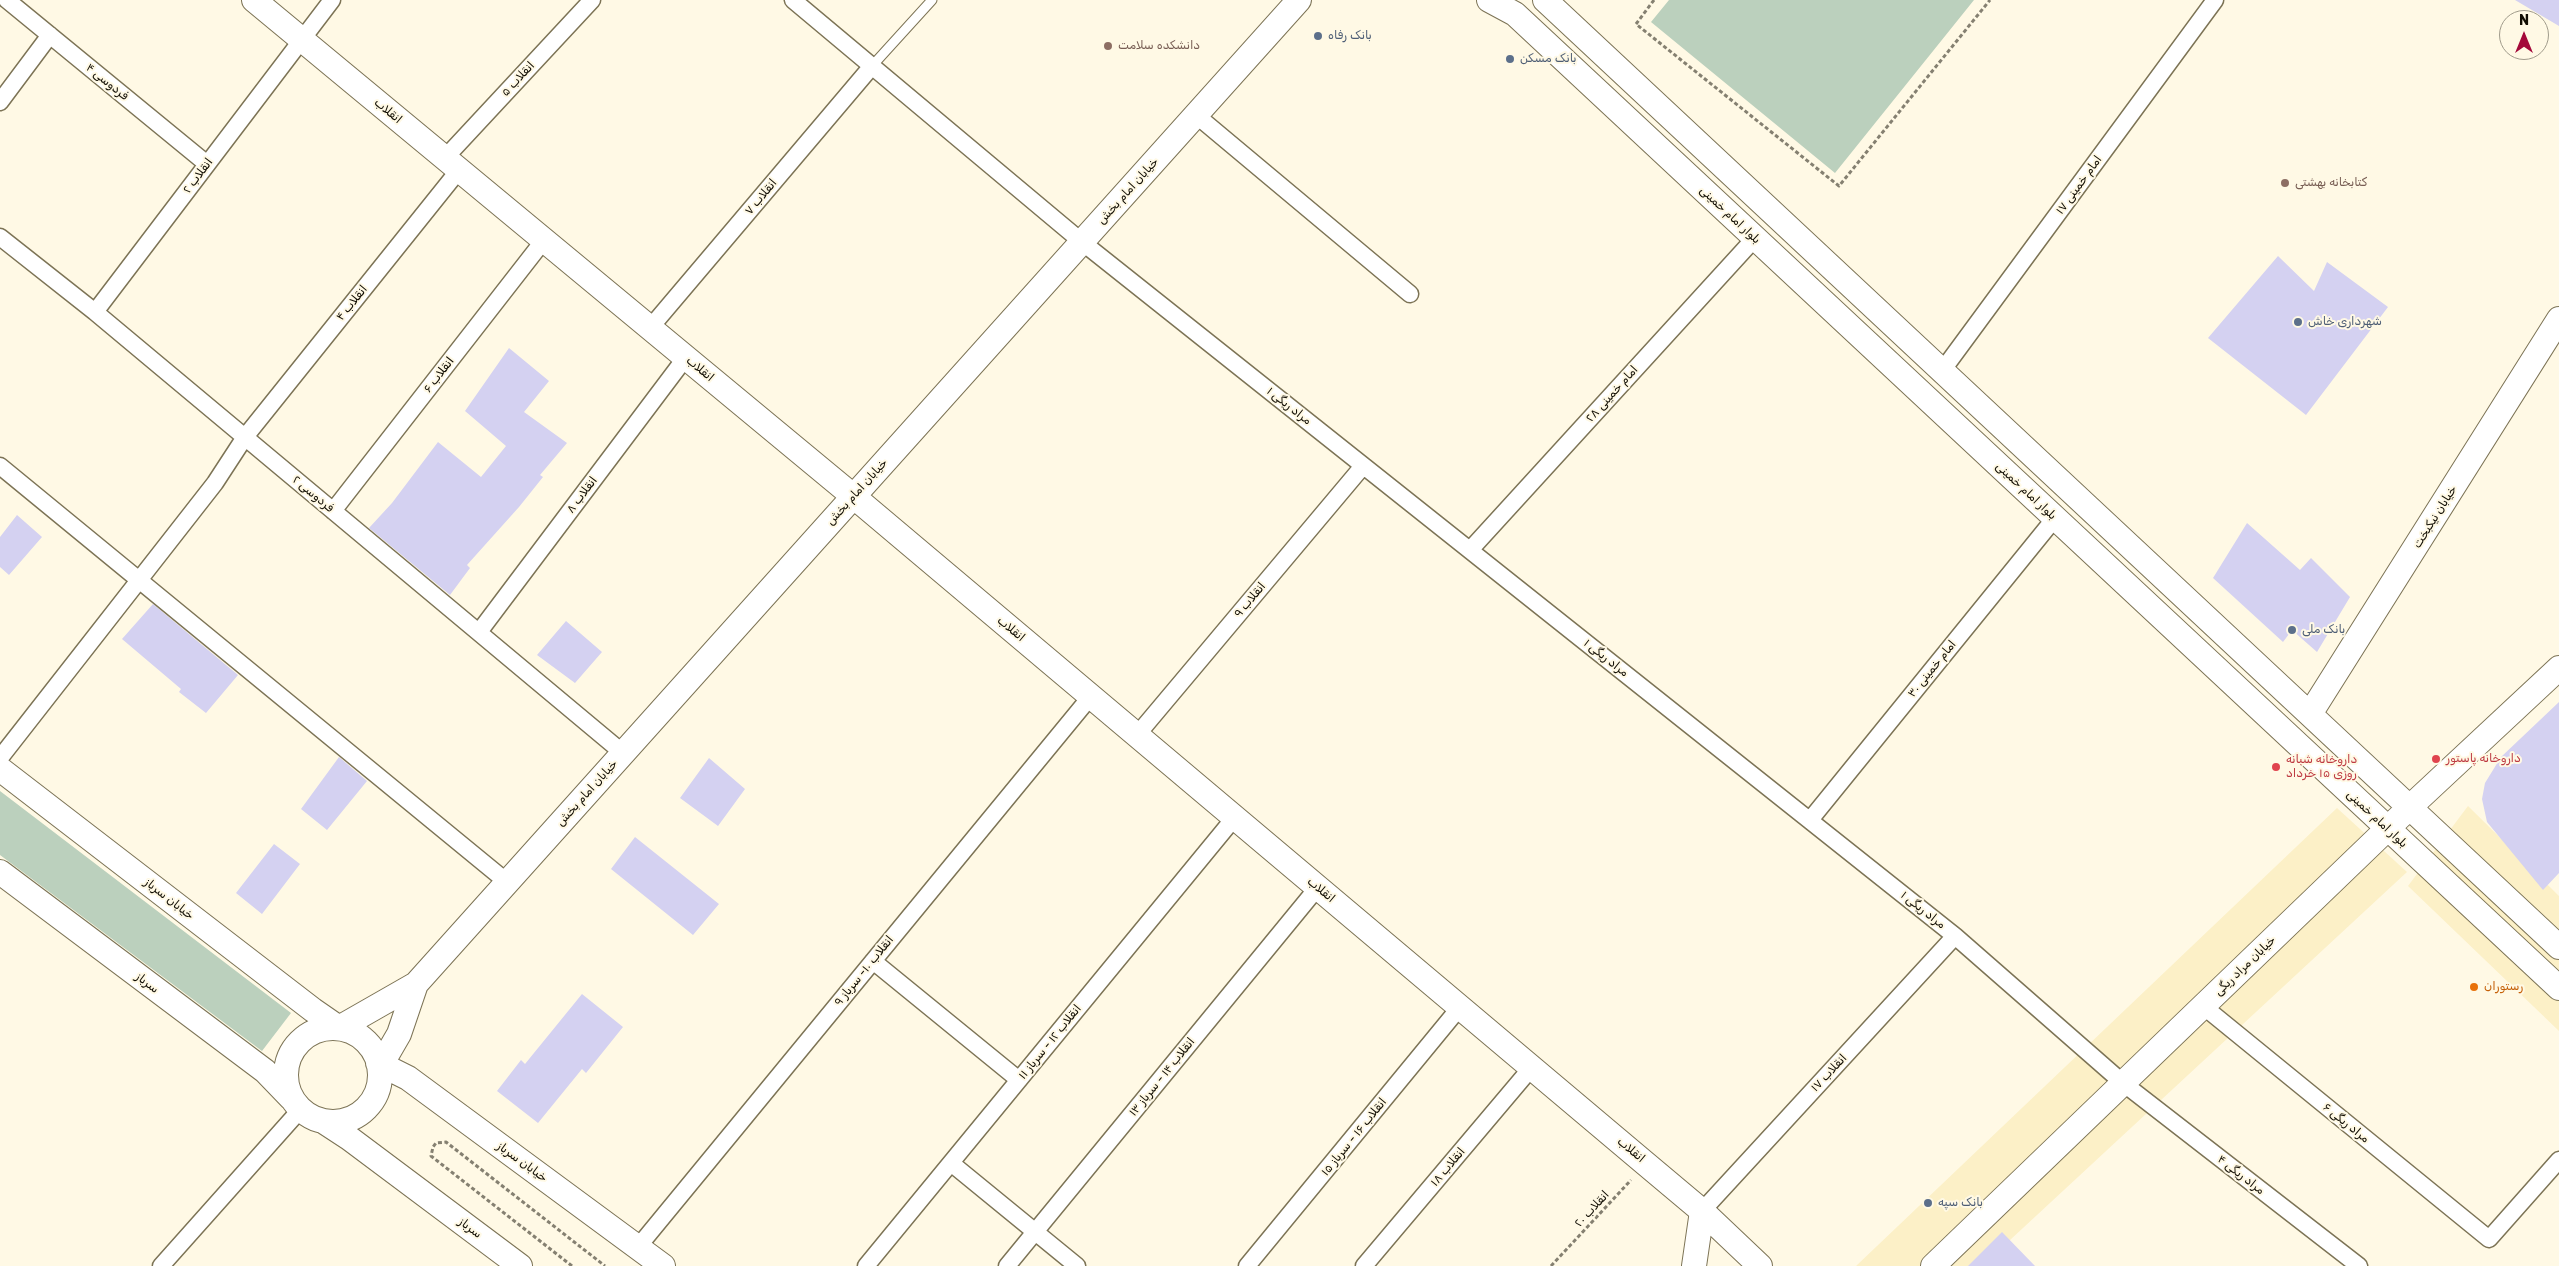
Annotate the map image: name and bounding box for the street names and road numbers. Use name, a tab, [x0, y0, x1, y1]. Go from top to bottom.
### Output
street label: انقلاب ۵	[498, 59, 538, 99]
street label: فردوسی ۴	[83, 60, 131, 104]
street label: انقلاب	[371, 95, 405, 127]
street label: امام خمینی ۱۷	[2053, 153, 2105, 217]
street label: انقلاب ۲	[180, 155, 216, 197]
street label: خیابان امام بخش	[1094, 155, 1162, 227]
street label: انقلاب ۷	[742, 176, 780, 218]
street label: بلوار امام خمینی	[1697, 183, 1763, 247]
street label: انقلاب ۴	[333, 282, 371, 324]
street label: انقلاب	[683, 353, 717, 385]
street label: انقلاب ۶	[421, 354, 457, 396]
street label: امام خمینی ۲۸	[1583, 363, 1641, 425]
street label: مراد ریگی ۱	[1264, 384, 1314, 428]
street label: خیابان امام بخش	[823, 456, 891, 528]
street label: بلوار امام خمینی	[1993, 459, 2059, 523]
street label: فردوسی ۲	[289, 472, 337, 516]
street label: انقلاب ۸	[563, 474, 601, 516]
street label: خیابان نیکبخت	[2410, 483, 2460, 551]
street label: انقلاب ۹	[1231, 579, 1269, 621]
street label: انقلاب	[994, 613, 1028, 645]
street label: مراد ریگی ۱	[1581, 636, 1631, 680]
street label: امام خمینی ۳۰	[1905, 638, 1959, 700]
street label: خیابان امام بخش	[553, 757, 621, 829]
street label: بلوار امام خمینی	[2344, 787, 2410, 851]
street label: انقلاب	[1304, 874, 1338, 906]
street label: خیابان سرباز	[141, 875, 197, 923]
street label: مراد ریگی ۱	[1898, 888, 1948, 932]
street label: انقلاب ۱۰- سرباز ۹	[831, 933, 897, 1009]
street label: خیابان مراد ریگی	[2211, 933, 2279, 999]
street label: سرباز	[133, 970, 161, 996]
street label: انقلاب ۱۲ - سرباز ۱۱	[1015, 1002, 1085, 1082]
street label: انقلاب ۱۴ - سرباز ۱۳	[1126, 1035, 1198, 1119]
street label: انقلاب ۱۷	[1808, 1051, 1850, 1095]
street label: انقلاب ۱۶ - سرباز ۱۵	[1318, 1095, 1390, 1179]
street label: مراد ریگی ۶	[2320, 1100, 2372, 1146]
street label: انقلاب	[1614, 1134, 1648, 1166]
street label: خیابان سرباز	[494, 1139, 550, 1185]
street label: انقلاب ۱۸	[1428, 1145, 1468, 1189]
street label: مراد ریگی ۴	[2215, 1152, 2267, 1198]
street label: انقلاب ۲۰	[1572, 1188, 1612, 1230]
street label: سرباز	[456, 1215, 484, 1241]

